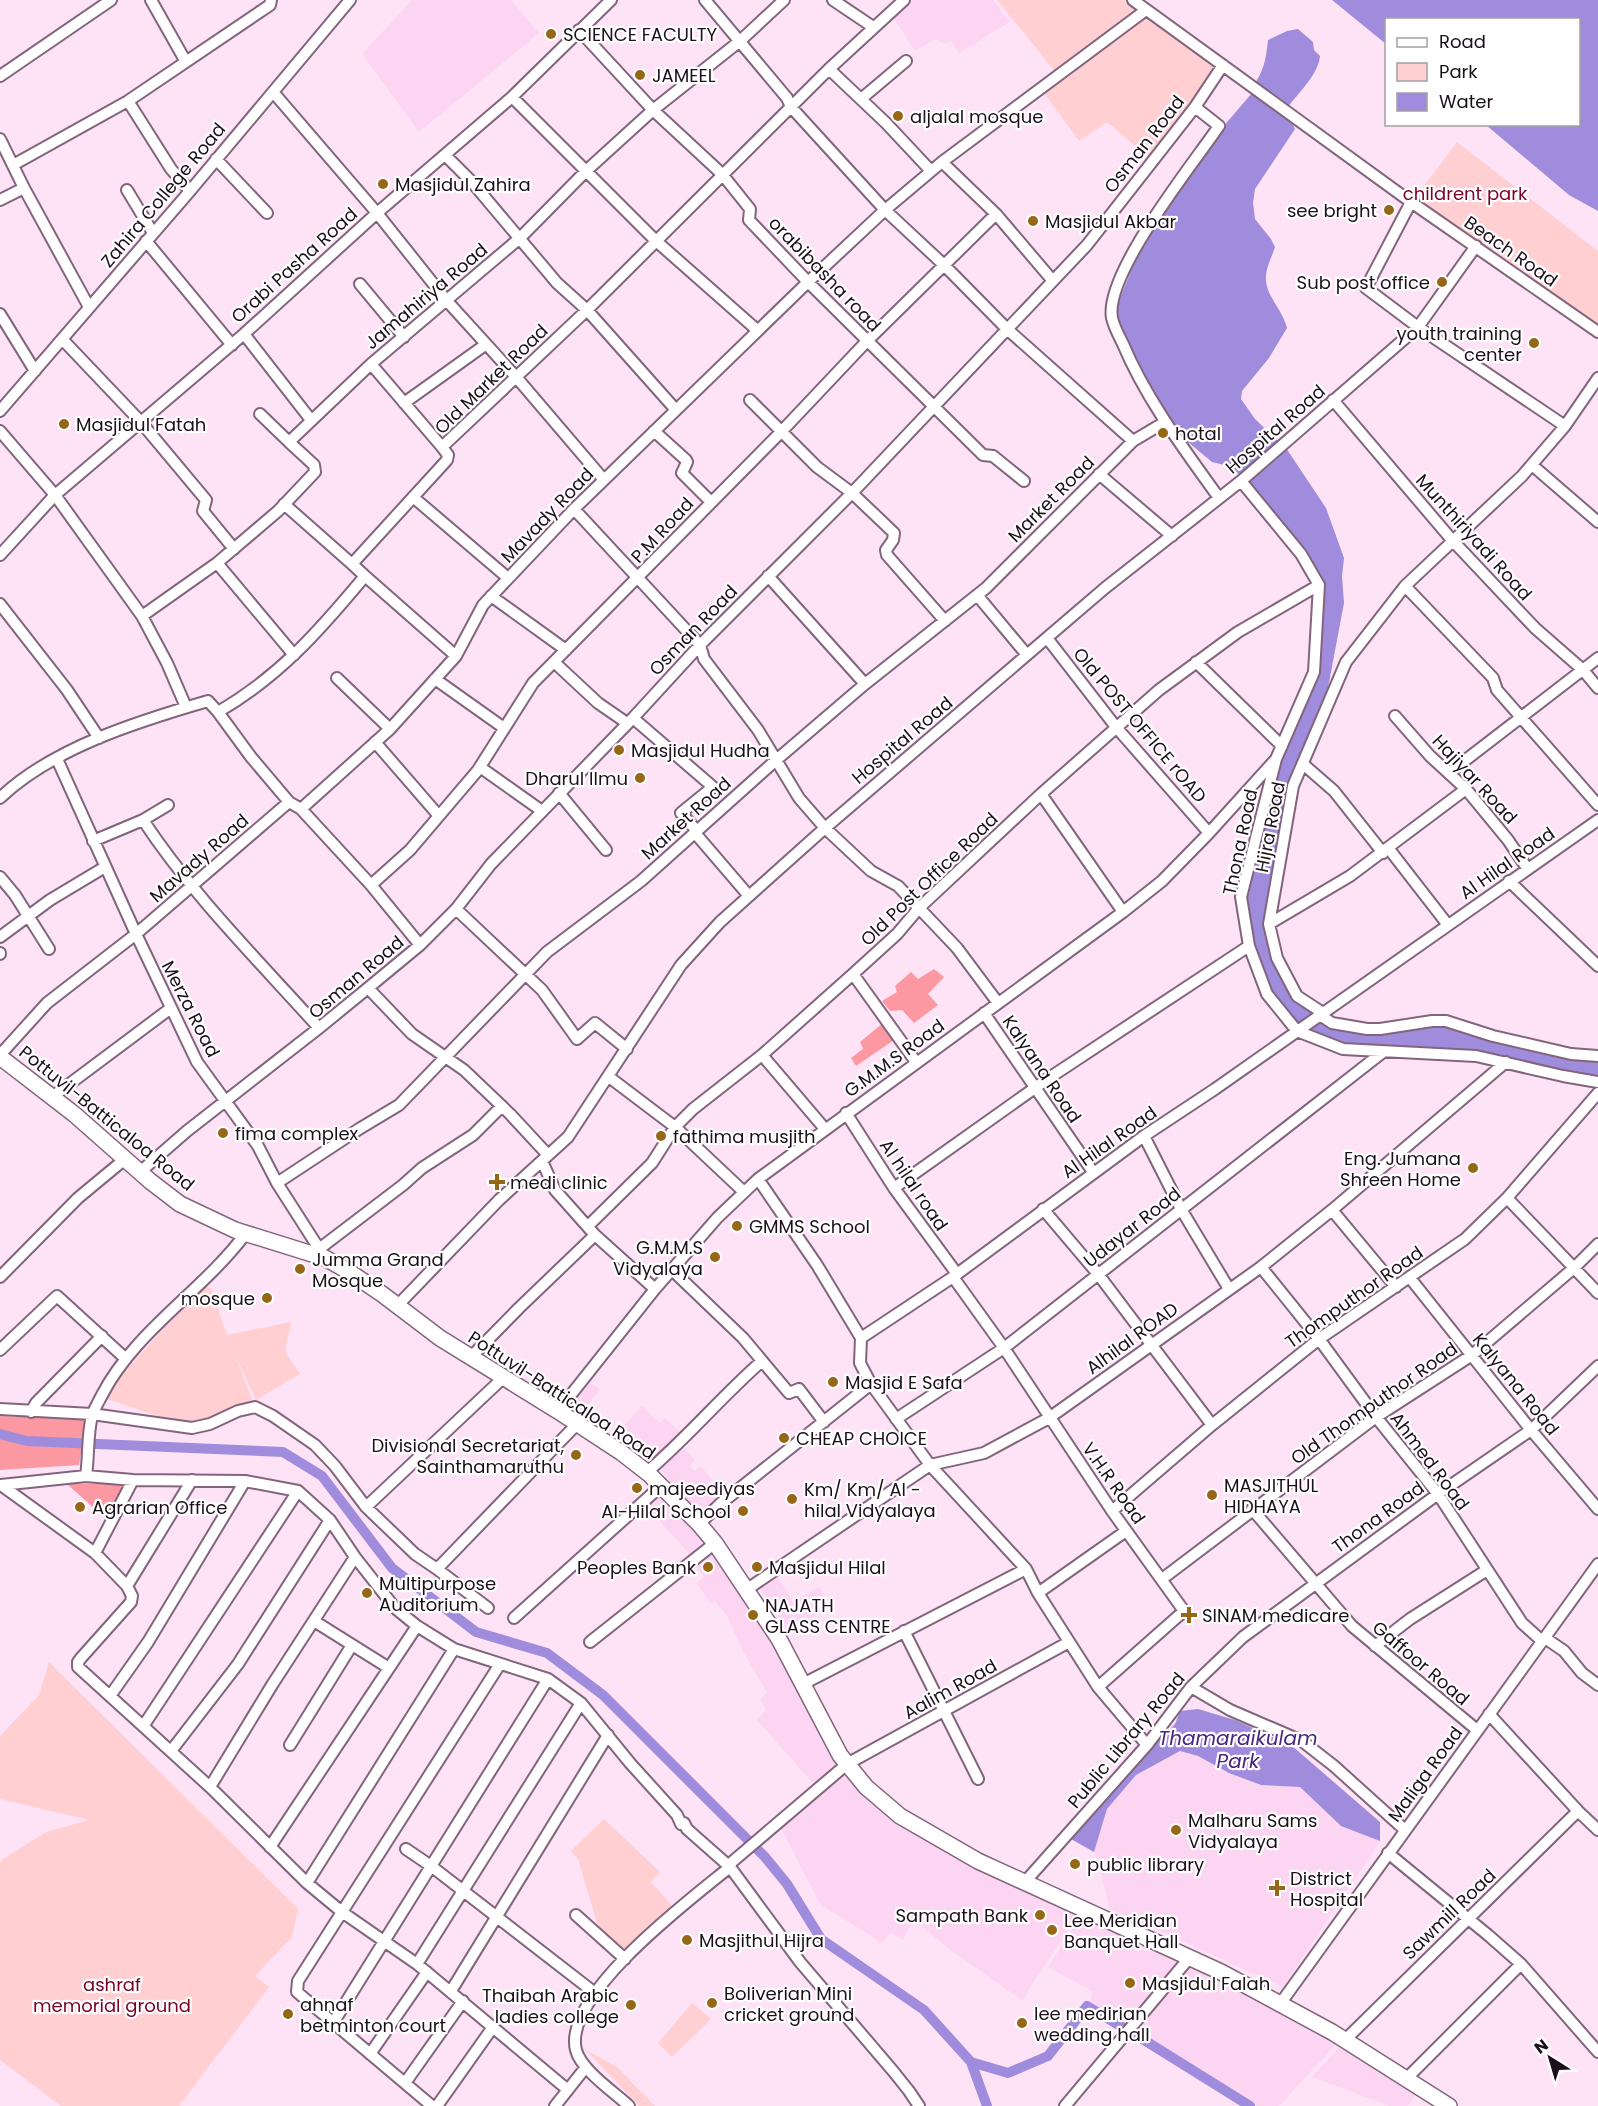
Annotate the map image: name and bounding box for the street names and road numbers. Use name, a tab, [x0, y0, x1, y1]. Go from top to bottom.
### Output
street label: Osman Road	[1098, 90, 1190, 198]
street label: Zahira College Road	[95, 117, 231, 273]
street label: Orabi Pasha Road	[226, 202, 362, 328]
street label: Beach Road	[1459, 210, 1563, 292]
street label: orabibasha road	[763, 211, 887, 337]
street label: Jamahiriya Road	[359, 237, 493, 355]
street label: Old Market Road	[429, 318, 553, 440]
street label: Hospital Road	[1220, 379, 1330, 479]
street label: Market Road	[1002, 450, 1100, 548]
street label: Mavady Road	[495, 462, 599, 568]
street label: Munthiriyadi Road	[1410, 468, 1538, 606]
street label: P.M Road	[625, 492, 699, 568]
street label: Osman Road	[643, 579, 743, 681]
street label: Old POST OFFICE rOAD	[1068, 642, 1212, 808]
street label: Hospital Road	[846, 690, 958, 790]
street label: Hajiyar Road	[1427, 729, 1523, 829]
street label: Market Road	[636, 771, 736, 865]
street label: Hijra Road	[1249, 780, 1291, 874]
street label: Thona Road	[1217, 787, 1263, 897]
street label: Old Post Office Road	[855, 807, 1003, 951]
street label: Mavady Road	[144, 808, 254, 908]
street label: Al Hilal Road	[1454, 821, 1560, 905]
street label: Osman Road	[303, 930, 409, 1024]
street label: Merza Road	[156, 956, 226, 1062]
street label: Kalyana Road	[997, 1010, 1087, 1128]
street label: G.M.M.S Road	[839, 1013, 949, 1103]
street label: Pottuvil-Batticaloa Road	[14, 1039, 200, 1197]
street label: Al Hilal Road	[1056, 1100, 1162, 1184]
street label: Al hilal road	[874, 1134, 954, 1236]
street label: Udayar Road	[1078, 1181, 1186, 1273]
street label: Thomputhor Road	[1280, 1240, 1428, 1354]
street label: Alhilal ROAD	[1081, 1296, 1183, 1380]
street label: Pottuvil-Batticaloa Road	[463, 1325, 661, 1465]
street label: Kalyana Road	[1467, 1328, 1565, 1440]
street label: Old Thomputhor Road	[1286, 1336, 1462, 1470]
street label: Ahmed Road	[1385, 1407, 1475, 1515]
street label: V.H.R Road	[1077, 1437, 1151, 1529]
street label: Thona Road	[1327, 1475, 1429, 1559]
street label: Gaffoor Road	[1367, 1615, 1475, 1711]
street label: Aalim Road	[899, 1653, 1001, 1725]
street label: Public Library Road	[1062, 1667, 1190, 1813]
street label: Maliga Road	[1382, 1721, 1468, 1827]
street label: Sawmill Road	[1397, 1863, 1501, 1965]

